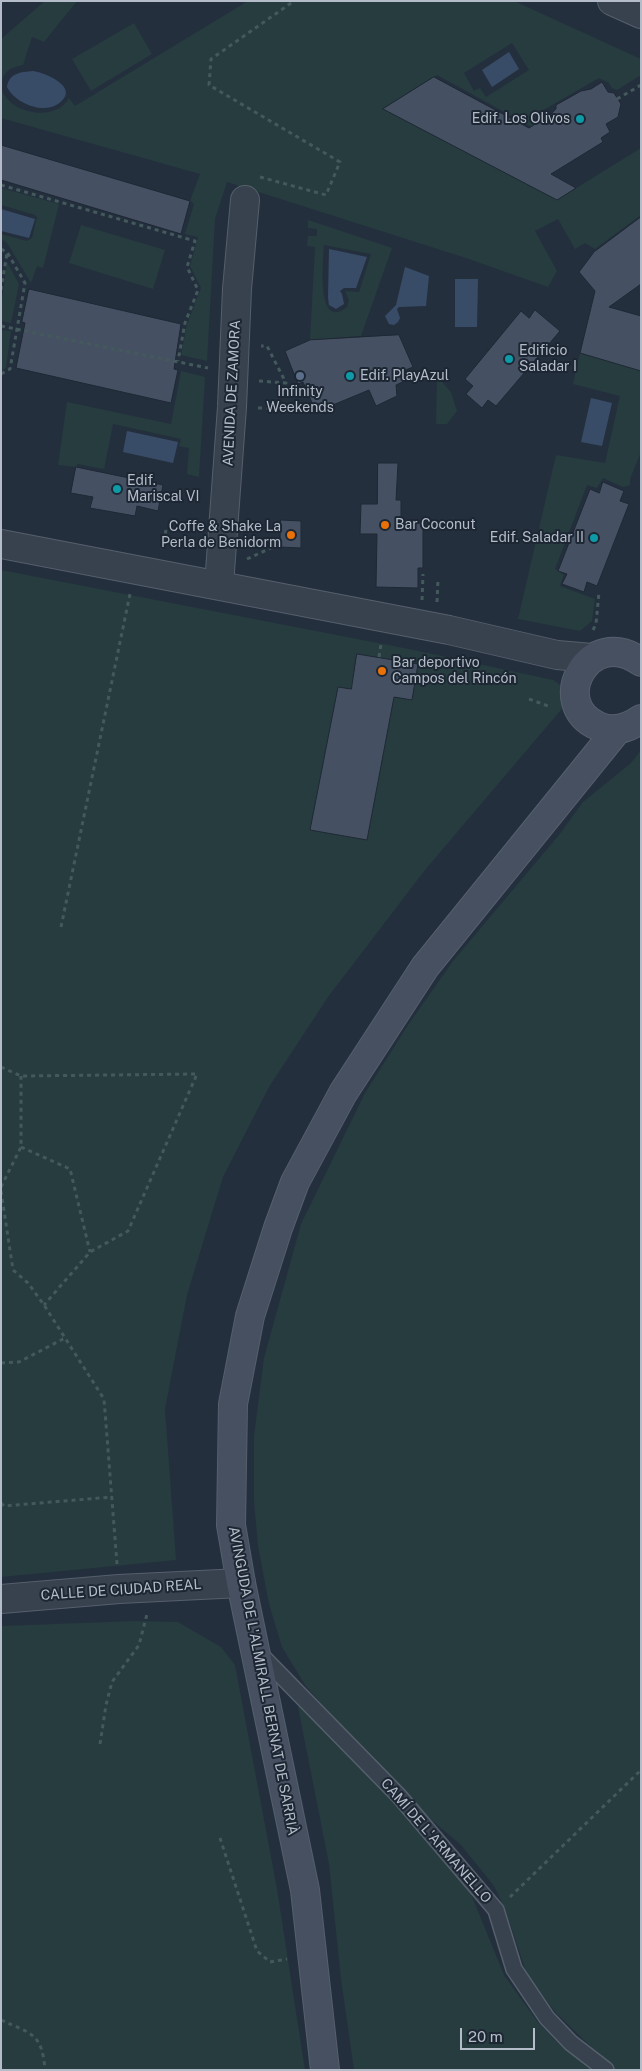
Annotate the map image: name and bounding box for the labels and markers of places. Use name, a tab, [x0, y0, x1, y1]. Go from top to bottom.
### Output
place label: Edif. Los Olivos	[472, 111, 570, 127]
marker: Edif. Los Olivos	[574, 113, 586, 125]
place label: Edificio Saladar I	[519, 343, 577, 376]
marker: Edificio Saladar I	[503, 353, 515, 365]
place label: Edif. PlayAzul	[360, 368, 449, 384]
marker: Infinity Weekends	[294, 370, 306, 382]
marker: Edif. PlayAzul	[344, 370, 356, 382]
place label: Infinity Weekends	[266, 384, 334, 417]
place label: Edif. Mariscal VI	[127, 473, 199, 506]
marker: Edif. Mariscal VI	[111, 483, 123, 495]
place label: Bar Coconut	[395, 517, 476, 533]
place label: Coffe & Shake La Perla de Benidorm	[161, 519, 281, 552]
marker: Bar Coconut	[379, 519, 391, 531]
marker: Coffe & Shake La Perla de Benidorm	[285, 529, 297, 541]
place label: Edif. Saladar II	[490, 530, 584, 546]
marker: Edif. Saladar II	[588, 532, 600, 544]
place label: Bar deportivo Campos del Rincón	[392, 655, 517, 688]
marker: Bar deportivo Campos del Rincón	[376, 665, 388, 677]

